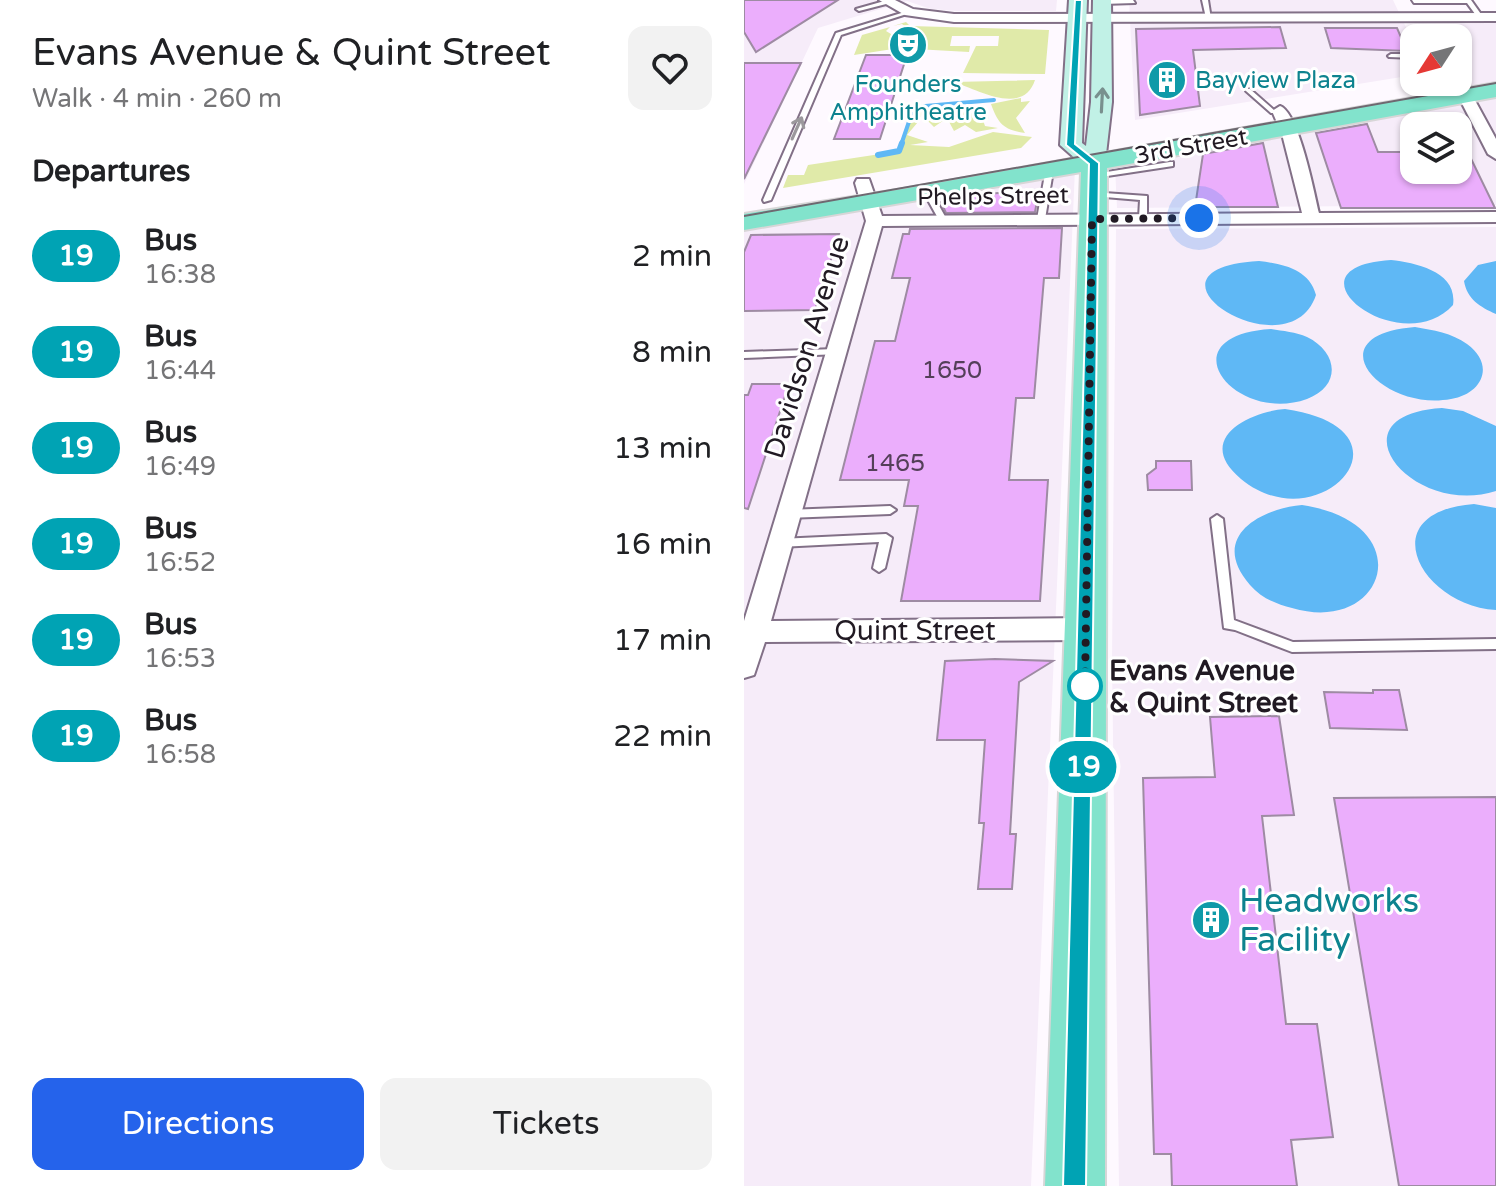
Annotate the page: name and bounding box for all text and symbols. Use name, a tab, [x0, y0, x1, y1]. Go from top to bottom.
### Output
theatre icon: Founders Amphitheatre	[887, 24, 929, 66]
north arrow	[1400, 24, 1472, 96]
map controls	[1400, 24, 1472, 184]
button: heart	[628, 26, 712, 110]
text: Evans Avenue & Quint Street	[32, 30, 551, 76]
building icon: Bayview Plaza	[1146, 59, 1188, 101]
place label: Bayview Plaza	[1195, 66, 1356, 95]
place label: Founders Amphitheatre	[829, 70, 987, 127]
text: Walk · 4 min · 260 m	[32, 83, 282, 114]
one-way arrow	[1095, 87, 1110, 114]
button: layers	[1400, 112, 1472, 184]
one-way arrow	[790, 116, 805, 140]
street label: 3rd Street	[1132, 122, 1250, 171]
text: Departures	[32, 153, 190, 190]
street label: Phelps Street	[917, 181, 1069, 212]
your location	[1179, 198, 1219, 238]
text: Bus	[144, 222, 197, 259]
street label: Davidson Avenue	[757, 232, 857, 463]
text: 2 min	[632, 238, 712, 275]
text: 19	[58, 239, 94, 273]
text: 16:38	[144, 259, 216, 290]
text: Bus	[144, 318, 197, 355]
text: 8 min	[632, 334, 712, 371]
text: 19	[58, 335, 94, 369]
text: 16:44	[144, 355, 216, 386]
house number: 1650	[922, 356, 982, 385]
text: Bus	[144, 414, 197, 451]
text: 13 min	[613, 430, 712, 467]
text: 19	[58, 431, 94, 465]
house number: 1465	[865, 449, 925, 478]
text: 16:49	[144, 451, 216, 482]
text: Bus	[144, 510, 197, 547]
text: 16 min	[613, 526, 712, 563]
text: 19	[58, 527, 94, 561]
text: 16:52	[144, 547, 216, 578]
text: Bus	[144, 606, 197, 643]
street label: Quint Street	[834, 614, 996, 648]
text: 17 min	[613, 622, 712, 659]
text: 19	[58, 623, 94, 657]
text: 16:53	[144, 643, 216, 674]
place label: Evans Avenue & Quint Street	[1109, 654, 1298, 720]
marker: Evans Avenue & Quint Street	[1068, 669, 1102, 703]
text: Bus	[144, 702, 197, 739]
text: 22 min	[613, 718, 712, 755]
text: 19	[58, 719, 94, 753]
text: 16:58	[144, 739, 216, 770]
line badge: 19	[1047, 741, 1119, 793]
text: 19	[1065, 750, 1101, 784]
place label: Headworks Facility	[1239, 881, 1419, 961]
building icon: Headworks Facility	[1190, 899, 1232, 941]
button: Directions	[32, 1078, 364, 1170]
button: Tickets	[380, 1078, 712, 1170]

